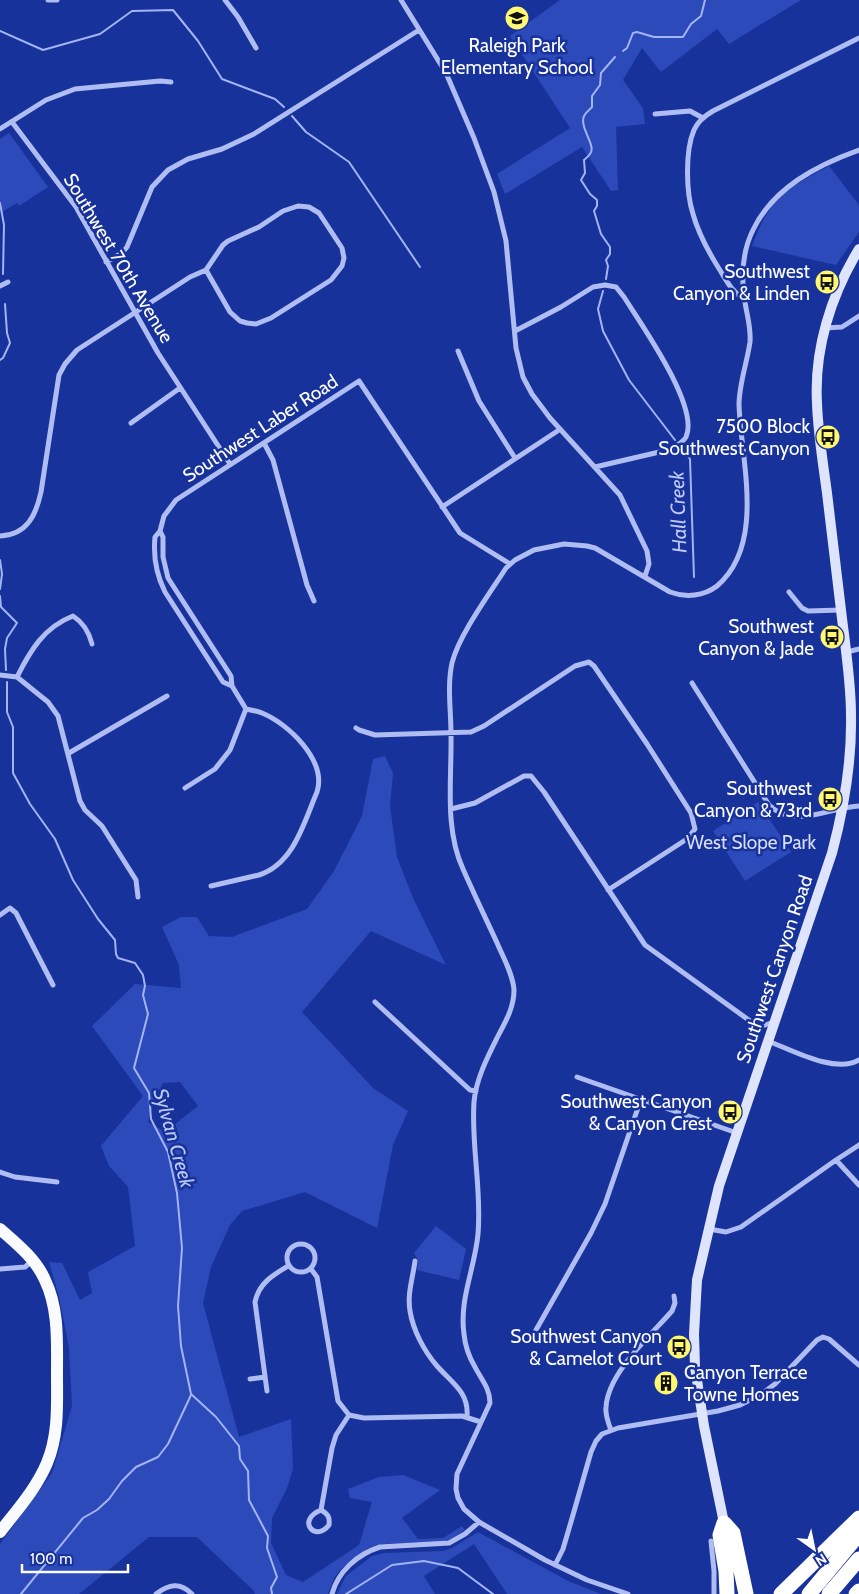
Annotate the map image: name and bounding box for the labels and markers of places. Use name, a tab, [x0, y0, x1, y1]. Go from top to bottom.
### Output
school or university icon: Raleigh Park Elementary School	[504, 5, 530, 31]
place label: Raleigh Park Elementary School	[441, 34, 594, 79]
place label: Southwest Canyon & Linden	[673, 260, 811, 305]
bus stop icon: Southwest Canyon & Linden	[814, 269, 840, 295]
place label: 7500 Block Southwest Canyon	[658, 415, 810, 460]
bus stop icon: 7500 Block Southwest Canyon	[815, 424, 841, 450]
place label: Southwest Canyon & Jade	[698, 615, 815, 660]
bus stop icon: Southwest Canyon & Jade	[819, 624, 845, 650]
place label: Southwest Canyon & 73rd	[694, 777, 813, 822]
bus stop icon: Southwest Canyon & 73rd	[817, 786, 843, 812]
place label: Southwest Canyon & Canyon Crest	[560, 1090, 713, 1135]
bus stop icon: Southwest Canyon & Canyon Crest	[717, 1099, 743, 1125]
place label: Southwest Canyon & Camelot Court	[510, 1325, 663, 1370]
bus stop icon: Southwest Canyon & Camelot Court	[666, 1334, 692, 1360]
place label: Canyon Terrace Towne Homes	[684, 1361, 808, 1406]
building icon: Canyon Terrace Towne Homes	[653, 1370, 679, 1396]

